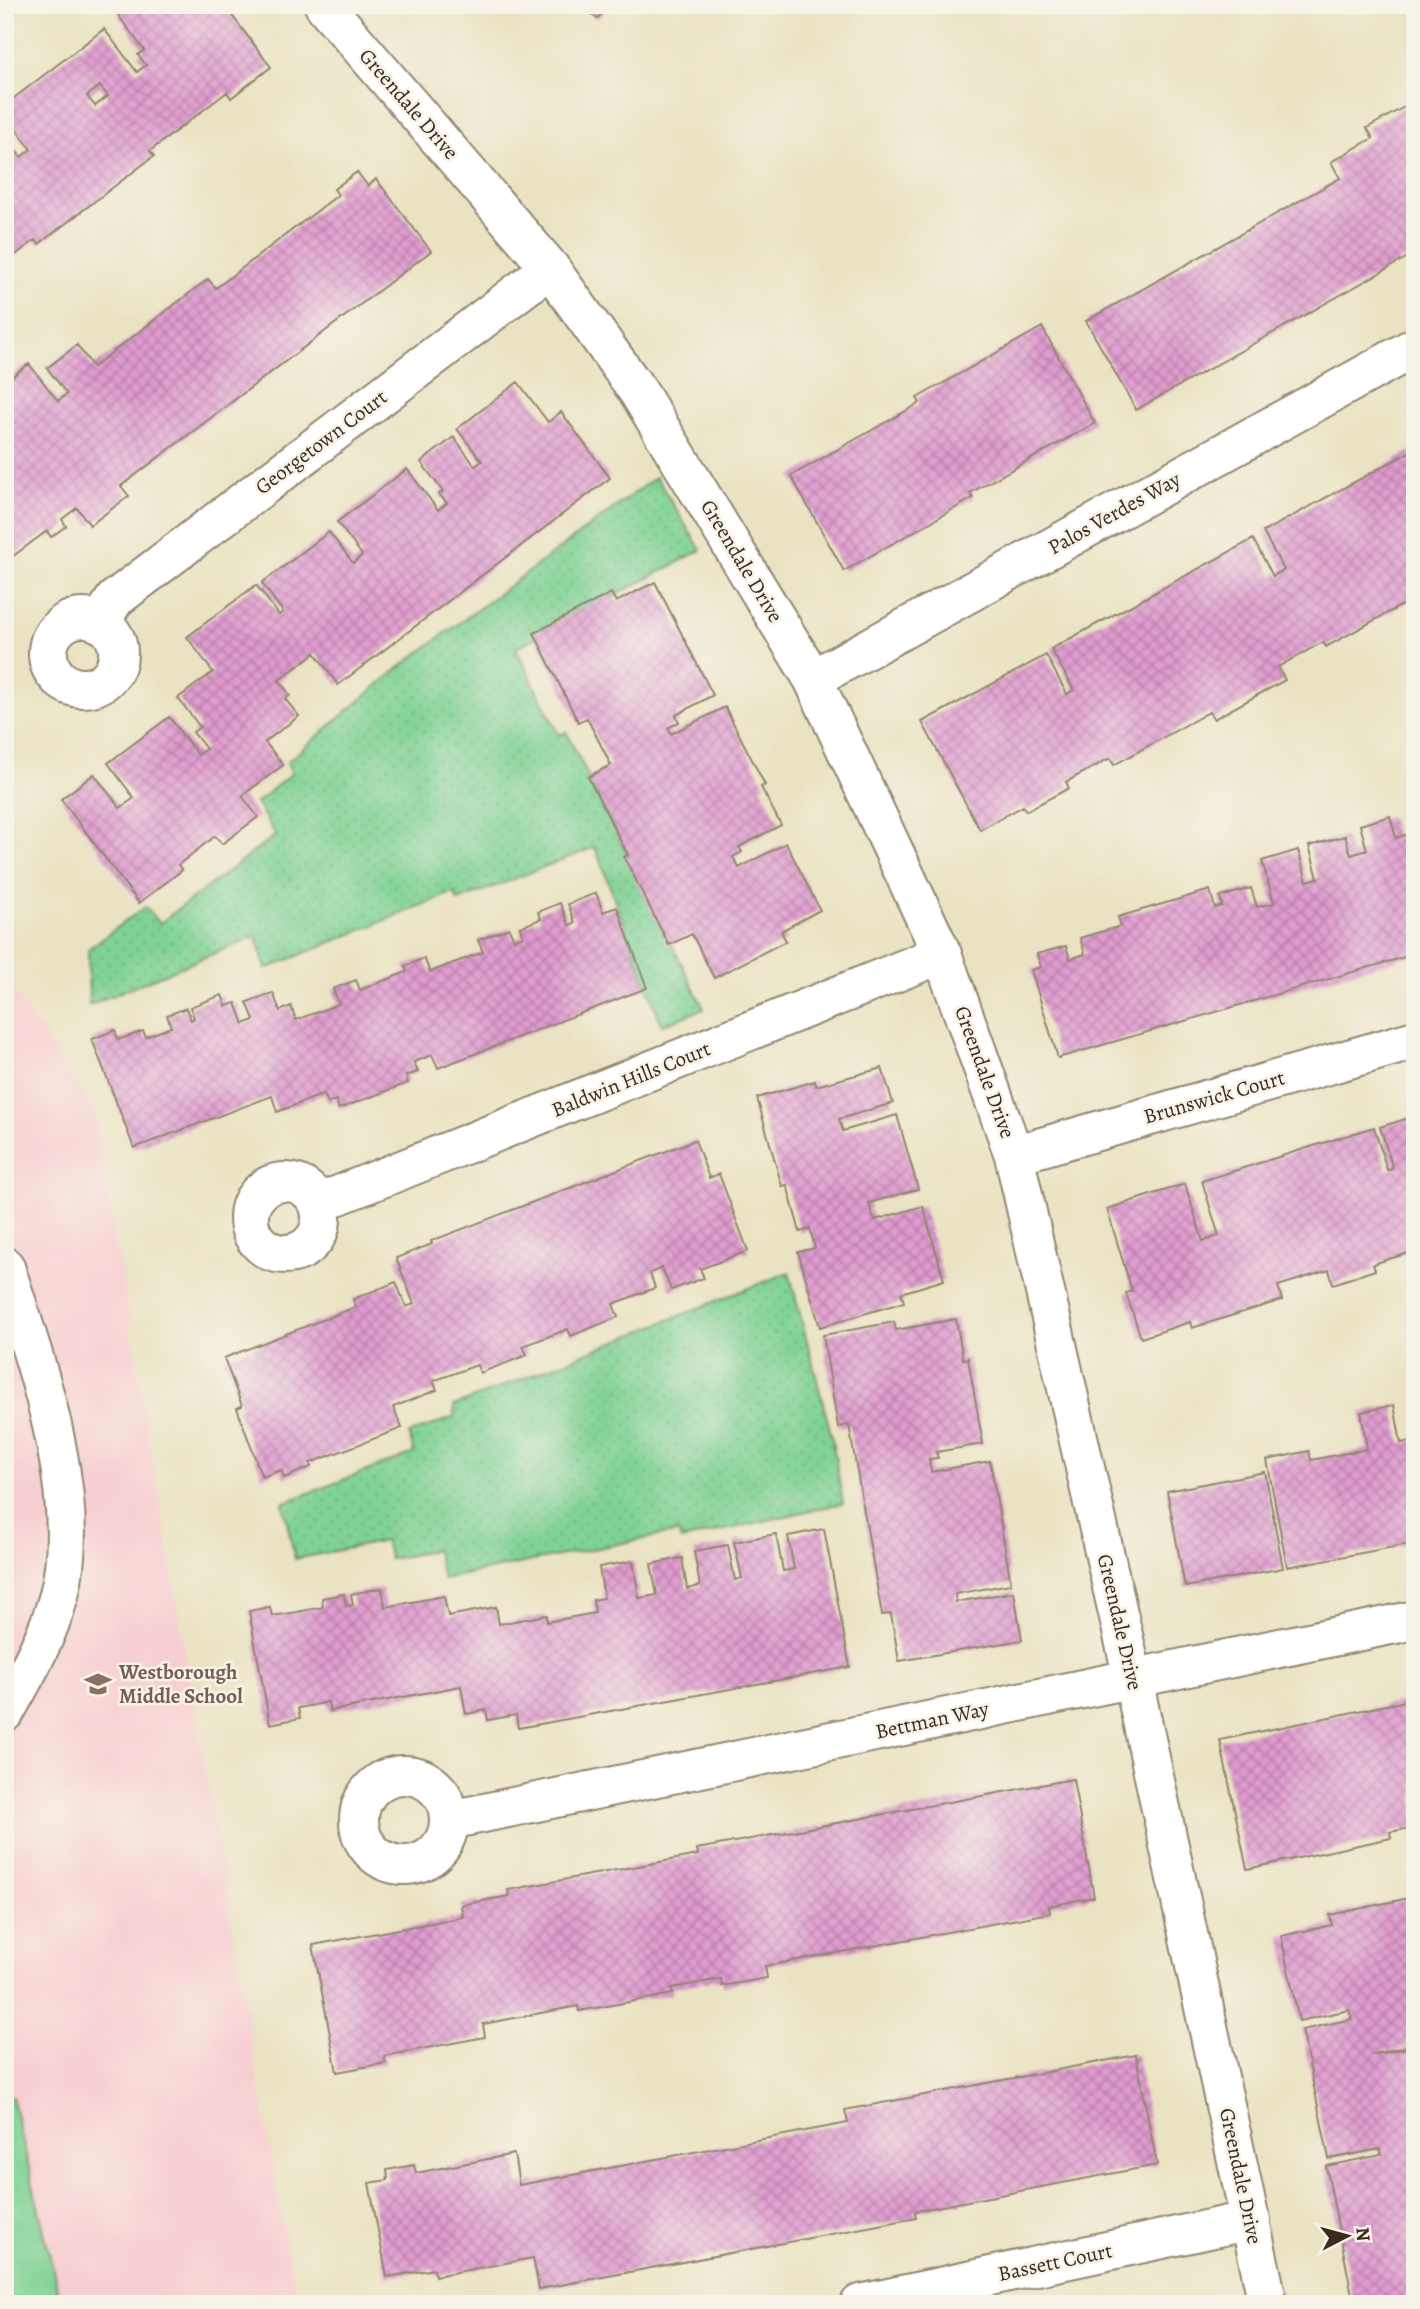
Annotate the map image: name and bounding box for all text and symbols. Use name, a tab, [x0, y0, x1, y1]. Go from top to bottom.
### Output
street label: Greendale Drive	[353, 42, 465, 166]
street label: Georgetown Court	[249, 383, 393, 501]
street label: Palos Verdes Way	[1043, 465, 1186, 561]
street label: Greendale Drive	[694, 494, 790, 628]
street label: Greendale Drive	[948, 1002, 1022, 1142]
street label: Baldwin Hills Court	[547, 1034, 715, 1124]
street label: Brunswick Court	[1140, 1063, 1288, 1131]
street label: Greendale Drive	[1091, 1551, 1149, 1693]
place label: Westborough Middle School	[118, 1658, 243, 1710]
school or university icon: Westborough Middle School	[83, 1669, 113, 1699]
street label: Bettman Way	[873, 1694, 992, 1746]
street label: Greendale Drive	[1213, 2105, 1269, 2247]
north arrow	[1312, 2200, 1382, 2270]
text: N	[1349, 2226, 1377, 2243]
street label: Bassett Court	[995, 2236, 1115, 2288]

